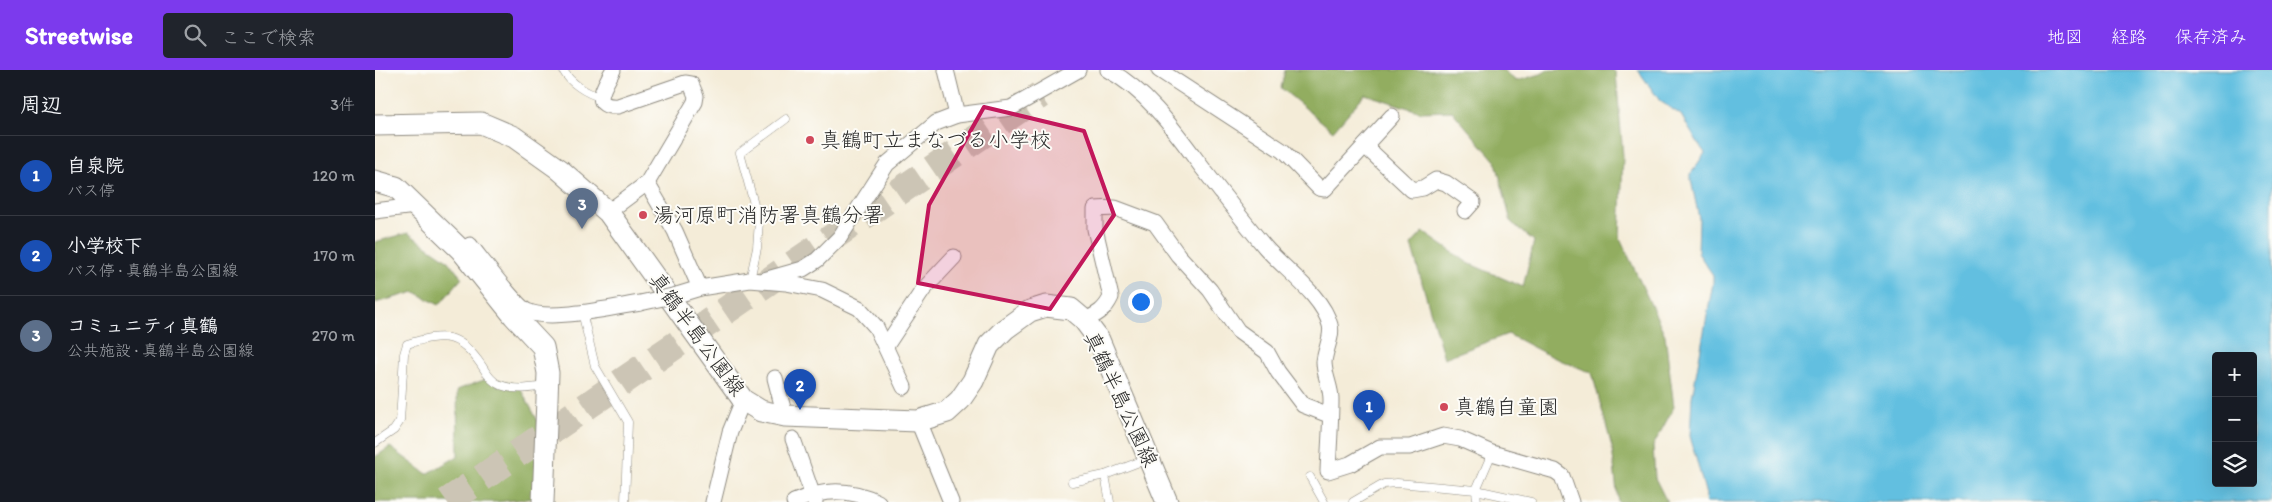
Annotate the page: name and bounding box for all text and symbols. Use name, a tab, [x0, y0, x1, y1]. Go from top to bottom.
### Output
search box	[163, 13, 513, 58]
text: Streetwise	[25, 21, 133, 50]
icon: search	[181, 21, 209, 49]
text: ここで検索	[221, 26, 316, 49]
text: 地図	[2047, 26, 2083, 48]
text: 経路	[2111, 26, 2147, 48]
text: 保存済み	[2175, 26, 2247, 48]
text: 周辺	[20, 92, 62, 117]
text: 3件	[330, 95, 355, 114]
place label: 真鶴町立まなづる小学校	[820, 127, 1051, 152]
marker: 真鶴町立まなづる小学校	[804, 134, 816, 146]
text: 自泉院	[67, 154, 124, 177]
text: 1	[32, 166, 40, 185]
text: 120 m	[312, 166, 355, 185]
text: バス停	[67, 181, 115, 200]
pin: 3	[566, 188, 598, 229]
place label: 湯河原町消防署真鶴分署	[653, 202, 884, 227]
marker: 湯河原町消防署真鶴分署	[637, 209, 649, 221]
text: 小学校下	[67, 234, 143, 257]
text: 2	[32, 246, 40, 265]
text: 170 m	[313, 246, 355, 265]
text: バス停 · 真鶴半島公園線	[67, 261, 238, 280]
street label: 真鶴半島公園線	[644, 267, 751, 401]
your location	[1128, 289, 1154, 315]
text: コミュニティ真鶴	[67, 314, 218, 337]
text: 3	[32, 326, 40, 345]
text: 270 m	[312, 326, 355, 345]
street label: 真鶴半島公園線	[1079, 327, 1164, 471]
text: 公共施設 · 真鶴半島公園線	[67, 341, 254, 360]
map controls	[2212, 352, 2257, 487]
button: +	[2212, 352, 2257, 397]
pin: 2	[784, 369, 816, 410]
pin: 1	[1353, 390, 1385, 431]
place label: 真鶴自童園	[1454, 394, 1559, 419]
button: −	[2212, 397, 2257, 442]
marker: 真鶴自童園	[1438, 401, 1450, 413]
button: layers	[2212, 442, 2257, 487]

